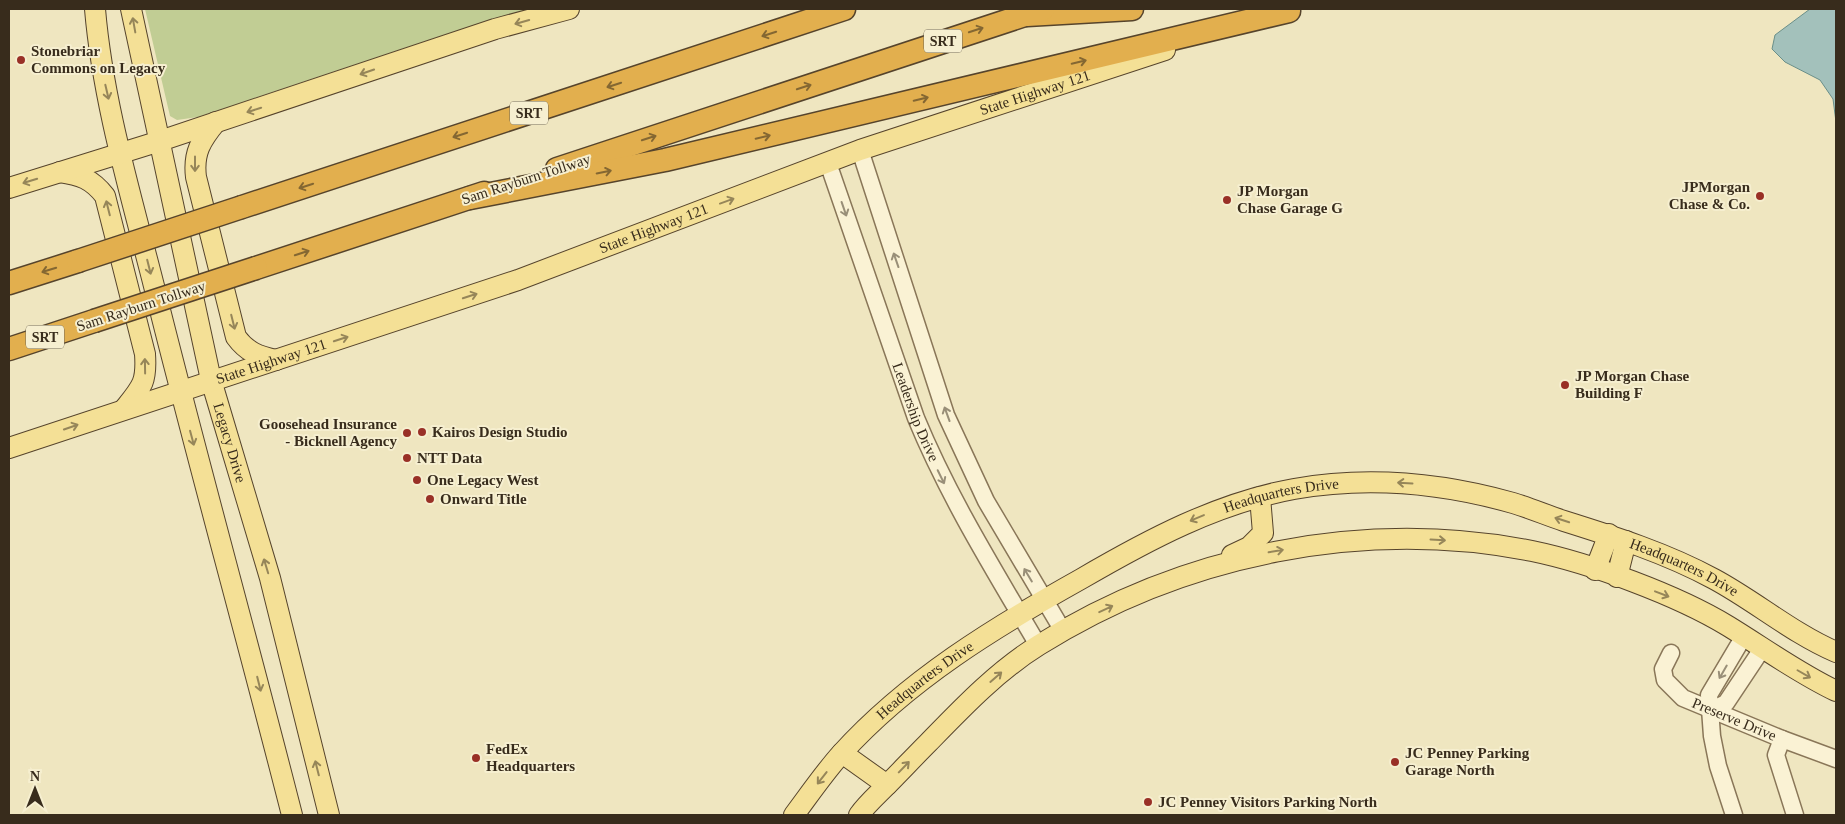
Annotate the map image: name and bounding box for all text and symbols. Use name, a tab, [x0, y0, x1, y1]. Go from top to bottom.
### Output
one-way arrow	[128, 18, 138, 34]
one-way arrow	[514, 18, 530, 27]
one-way arrow	[968, 25, 984, 35]
road number: SRT	[924, 29, 962, 52]
one-way arrow	[761, 30, 777, 39]
place label: Stonebriar Commons on Legacy	[31, 43, 166, 76]
marker: Stonebriar Commons on Legacy	[15, 54, 27, 66]
one-way arrow	[1070, 57, 1086, 66]
street label: State Highway 121	[978, 67, 1092, 118]
one-way arrow	[360, 68, 376, 78]
one-way arrow	[607, 80, 623, 90]
one-way arrow	[795, 82, 811, 91]
one-way arrow	[103, 83, 112, 99]
one-way arrow	[912, 94, 928, 103]
road number: SRT	[510, 102, 548, 125]
one-way arrow	[246, 106, 262, 115]
one-way arrow	[452, 131, 468, 141]
one-way arrow	[754, 132, 770, 141]
one-way arrow	[641, 133, 657, 143]
street label: Sam Rayburn Tollway	[460, 150, 593, 207]
one-way arrow	[190, 156, 200, 172]
one-way arrow	[596, 167, 612, 176]
one-way arrow	[22, 177, 38, 187]
place label: JPMorgan Chase & Co.	[1669, 179, 1751, 212]
one-way arrow	[298, 182, 314, 191]
place label: JP Morgan Chase Garage G	[1237, 183, 1343, 216]
marker: JPMorgan Chase & Co.	[1754, 190, 1766, 202]
marker: JP Morgan Chase Garage G	[1221, 194, 1233, 206]
one-way arrow	[719, 196, 734, 205]
one-way arrow	[103, 201, 112, 217]
street label: State Highway 121	[597, 201, 710, 256]
one-way arrow	[840, 201, 849, 217]
one-way arrow	[294, 248, 310, 257]
one-way arrow	[891, 253, 900, 268]
one-way arrow	[145, 259, 154, 275]
one-way arrow	[41, 266, 57, 276]
street label: Sam Rayburn Tollway	[75, 277, 208, 334]
one-way arrow	[462, 291, 477, 300]
one-way arrow	[229, 314, 238, 330]
road number: SRT	[26, 326, 64, 348]
one-way arrow	[333, 333, 349, 343]
street label: State Highway 121	[214, 336, 328, 387]
one-way arrow	[141, 358, 150, 374]
street label: Leadership Drive	[889, 360, 942, 464]
place label: JP Morgan Chase Building F	[1575, 368, 1690, 401]
marker: JP Morgan Chase Building F	[1559, 379, 1571, 391]
street label: Legacy Drive	[210, 401, 249, 485]
one-way arrow	[941, 407, 950, 422]
place label: Goosehead Insurance - Bicknell Agency	[259, 416, 397, 449]
one-way arrow	[62, 421, 78, 431]
place label: Kairos Design Studio	[432, 424, 568, 440]
marker: Kairos Design Studio	[416, 426, 428, 438]
marker: Goosehead Insurance - Bicknell Agency	[401, 427, 413, 439]
one-way arrow	[188, 430, 197, 446]
place label: NTT Data	[417, 450, 483, 466]
marker: NTT Data	[401, 452, 413, 464]
one-way arrow	[937, 469, 946, 484]
place label: One Legacy West	[427, 472, 538, 488]
marker: One Legacy West	[411, 474, 423, 486]
street label: Headquarters Drive	[1221, 475, 1340, 516]
one-way arrow	[1397, 479, 1413, 488]
place label: Onward Title	[440, 491, 527, 507]
marker: Onward Title	[424, 493, 436, 505]
one-way arrow	[1190, 514, 1205, 524]
one-way arrow	[1555, 515, 1571, 524]
street label: Headquarters Drive	[1628, 535, 1742, 599]
one-way arrow	[1429, 536, 1445, 545]
one-way arrow	[1268, 546, 1284, 556]
one-way arrow	[261, 558, 271, 574]
one-way arrow	[1023, 568, 1033, 582]
one-way arrow	[1654, 590, 1669, 600]
one-way arrow	[1098, 604, 1113, 614]
street label: Headquarters Drive	[873, 638, 977, 722]
one-way arrow	[1717, 665, 1727, 679]
one-way arrow	[1796, 669, 1810, 679]
one-way arrow	[990, 672, 1003, 683]
one-way arrow	[254, 675, 264, 691]
street label: Preserve Drive	[1690, 695, 1779, 744]
place label: FedEx Headquarters	[486, 741, 575, 774]
place label: JC Penney Parking Garage North	[1405, 745, 1530, 778]
marker: FedEx Headquarters	[470, 752, 482, 764]
marker: JC Penney Parking Garage North	[1389, 756, 1401, 768]
one-way arrow	[312, 760, 321, 776]
one-way arrow	[898, 762, 910, 774]
north arrow	[10, 764, 60, 814]
text: N	[30, 769, 40, 784]
one-way arrow	[817, 771, 827, 785]
place label: JC Penney Visitors Parking North	[1158, 794, 1378, 810]
marker: JC Penney Visitors Parking North	[1142, 796, 1154, 808]

